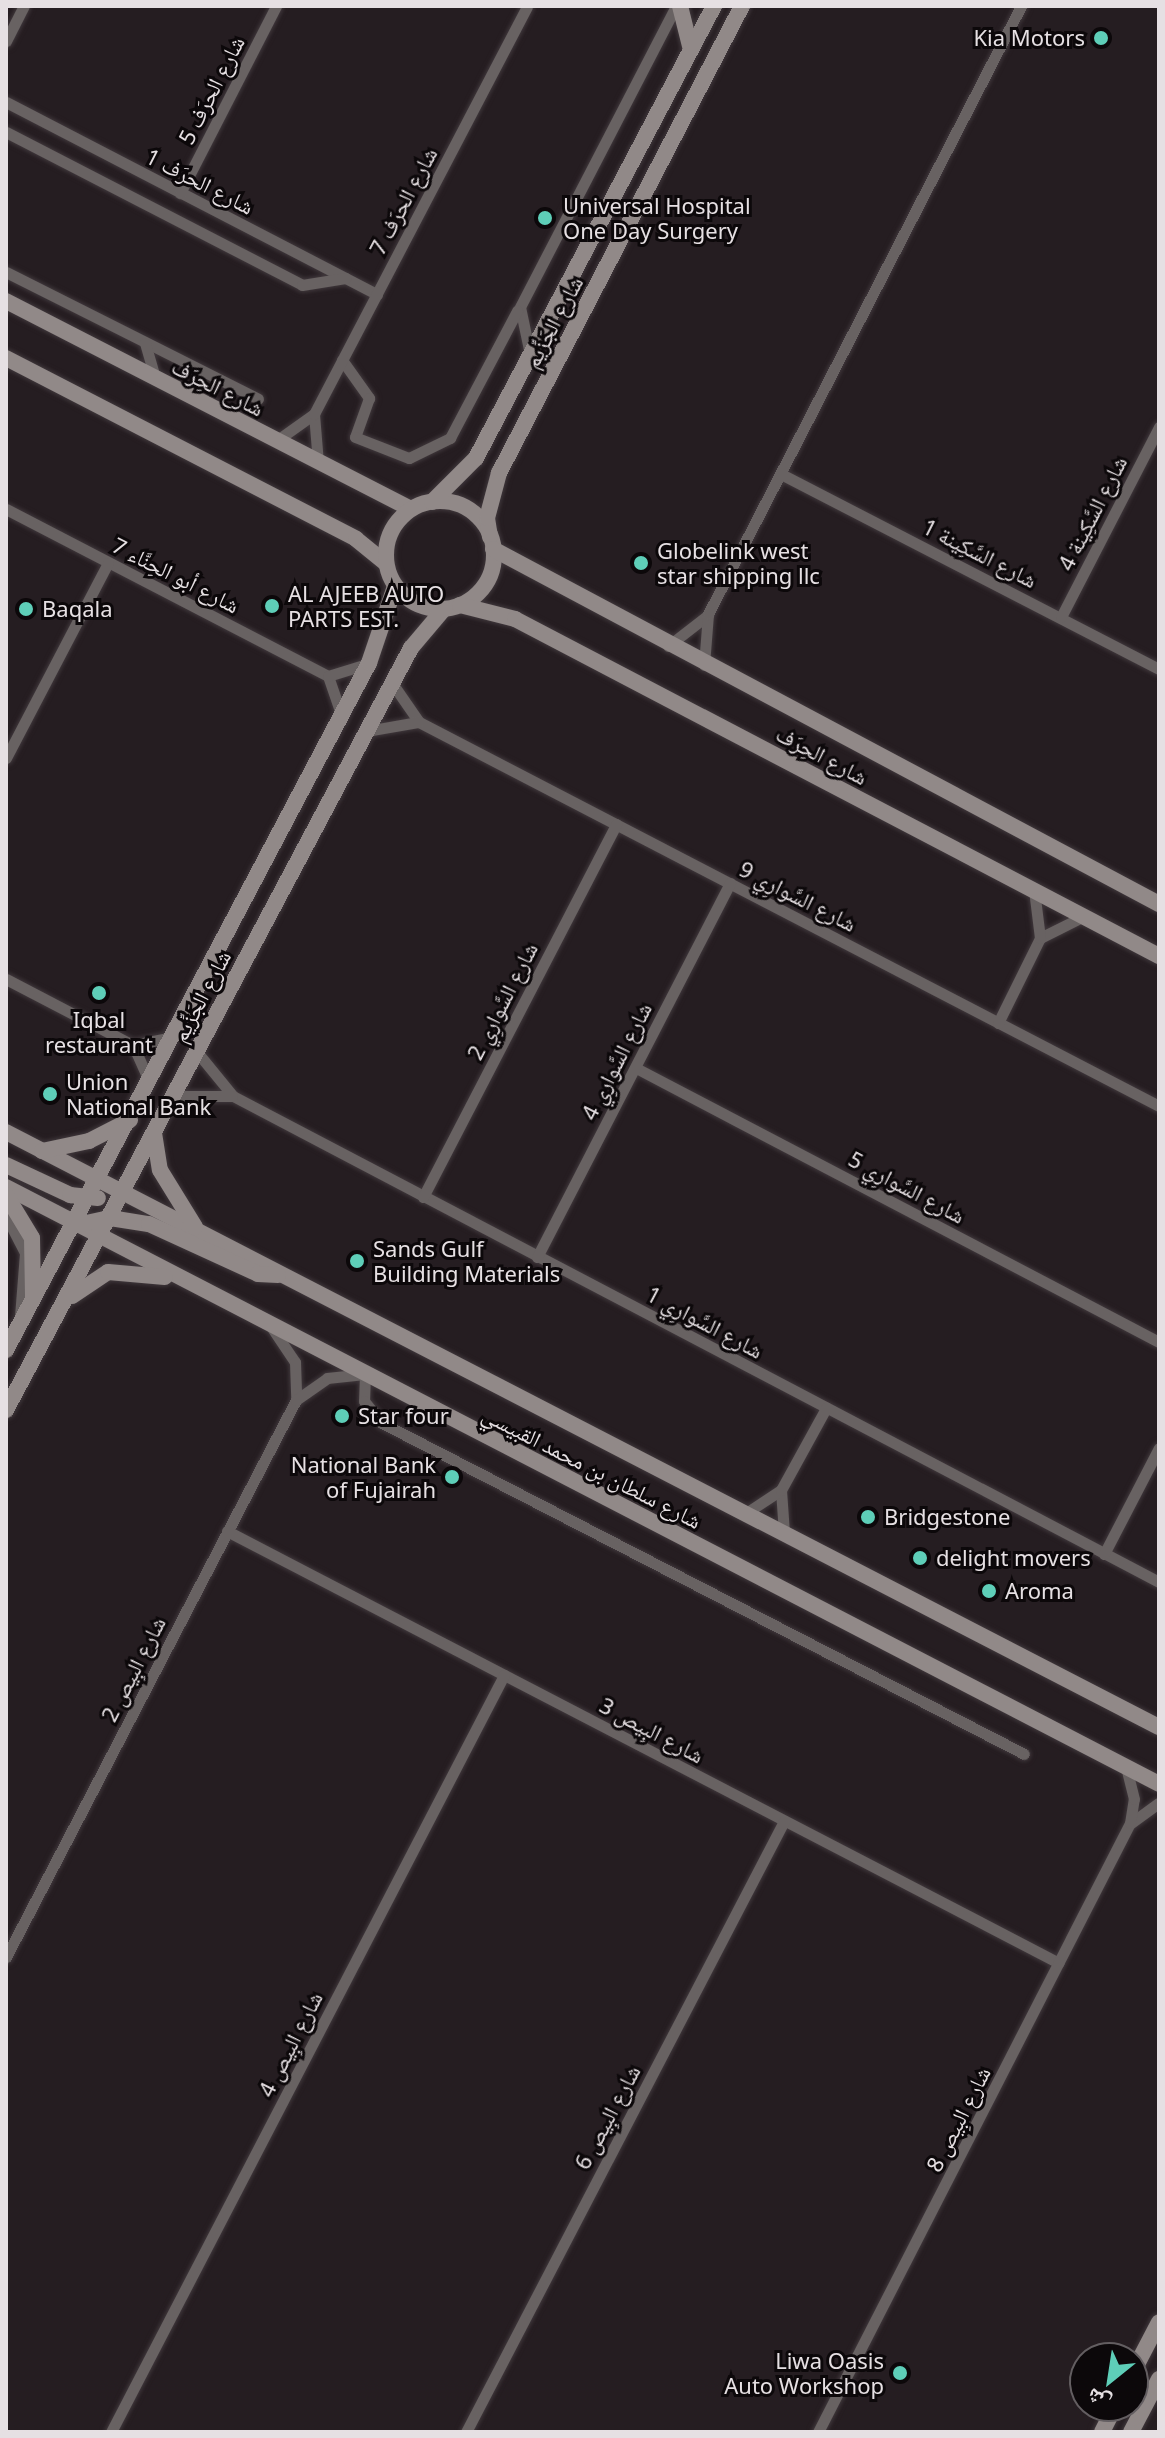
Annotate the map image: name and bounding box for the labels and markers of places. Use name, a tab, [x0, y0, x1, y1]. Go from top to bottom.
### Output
place label: Kia Motors	[974, 25, 1085, 51]
marker: Kia Motors	[1092, 29, 1110, 47]
place label: Universal Hospital One Day Surgery	[563, 192, 751, 244]
marker: Universal Hospital One Day Surgery	[534, 207, 556, 229]
place label: Globelink west star shipping llc	[657, 537, 820, 588]
marker: Globelink west star shipping llc	[632, 554, 650, 572]
place label: AL AJEEB AUTO PARTS EST.	[288, 580, 444, 632]
place label: Baqala	[42, 596, 113, 622]
marker: AL AJEEB AUTO PARTS EST.	[263, 597, 281, 615]
marker: Baqala	[17, 600, 35, 618]
marker: Iqbal restaurant	[90, 984, 108, 1002]
place label: Iqbal restaurant	[45, 1006, 153, 1058]
place label: Union National Bank	[66, 1068, 211, 1120]
marker: Union National Bank	[41, 1085, 59, 1103]
place label: Sands Gulf Building Materials	[373, 1235, 560, 1286]
marker: Sands Gulf Building Materials	[348, 1252, 366, 1270]
place label: Star four	[358, 1403, 449, 1429]
marker: Star four	[333, 1407, 351, 1425]
place label: National Bank of Fujairah	[291, 1451, 436, 1502]
marker: National Bank of Fujairah	[443, 1468, 461, 1486]
place label: Bridgestone	[884, 1504, 1010, 1530]
marker: Bridgestone	[859, 1508, 877, 1526]
place label: delight movers	[936, 1545, 1091, 1571]
marker: delight movers	[911, 1549, 929, 1567]
place label: Aroma	[1005, 1578, 1074, 1604]
marker: Aroma	[980, 1582, 998, 1600]
place label: Liwa Oasis Auto Workshop	[724, 2347, 884, 2398]
marker: Liwa Oasis Auto Workshop	[891, 2364, 909, 2382]

